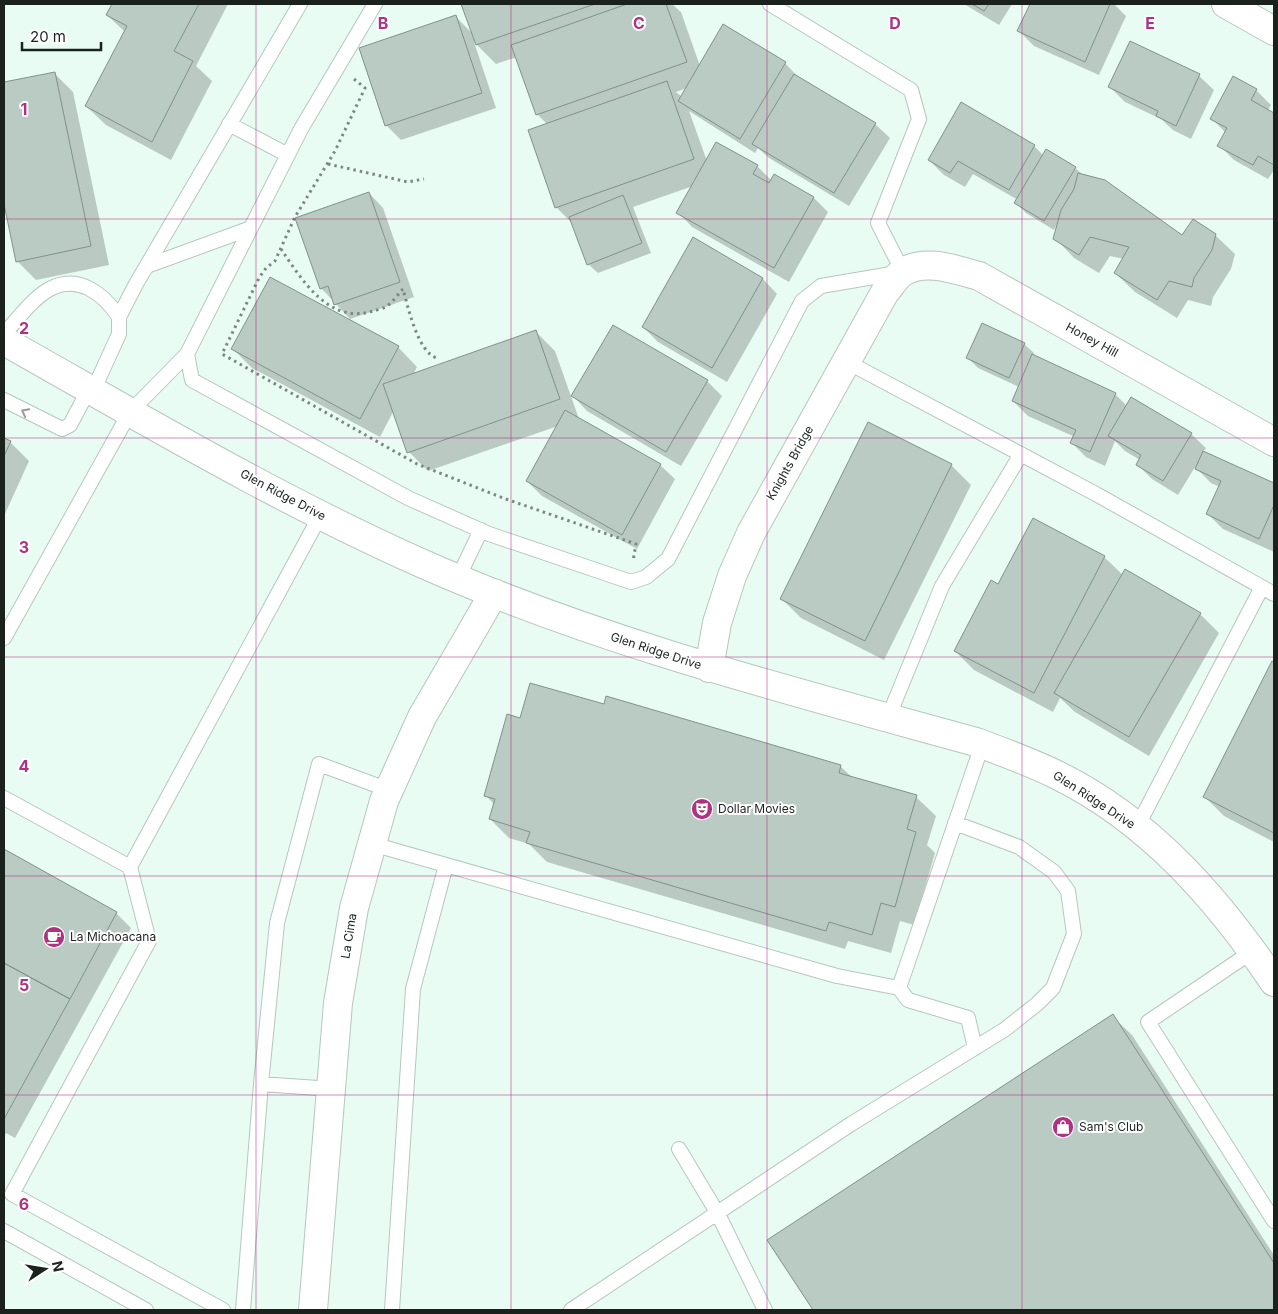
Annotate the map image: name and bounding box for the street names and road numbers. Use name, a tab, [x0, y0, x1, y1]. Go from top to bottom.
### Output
street label: Honey Hill	[1063, 319, 1121, 360]
street label: Knights Bridge	[763, 423, 816, 503]
street label: Glen Ridge Drive	[238, 466, 329, 523]
street label: Glen Ridge Drive	[609, 629, 704, 672]
street label: Glen Ridge Drive	[1050, 767, 1138, 832]
street label: La Cima	[338, 912, 359, 960]

